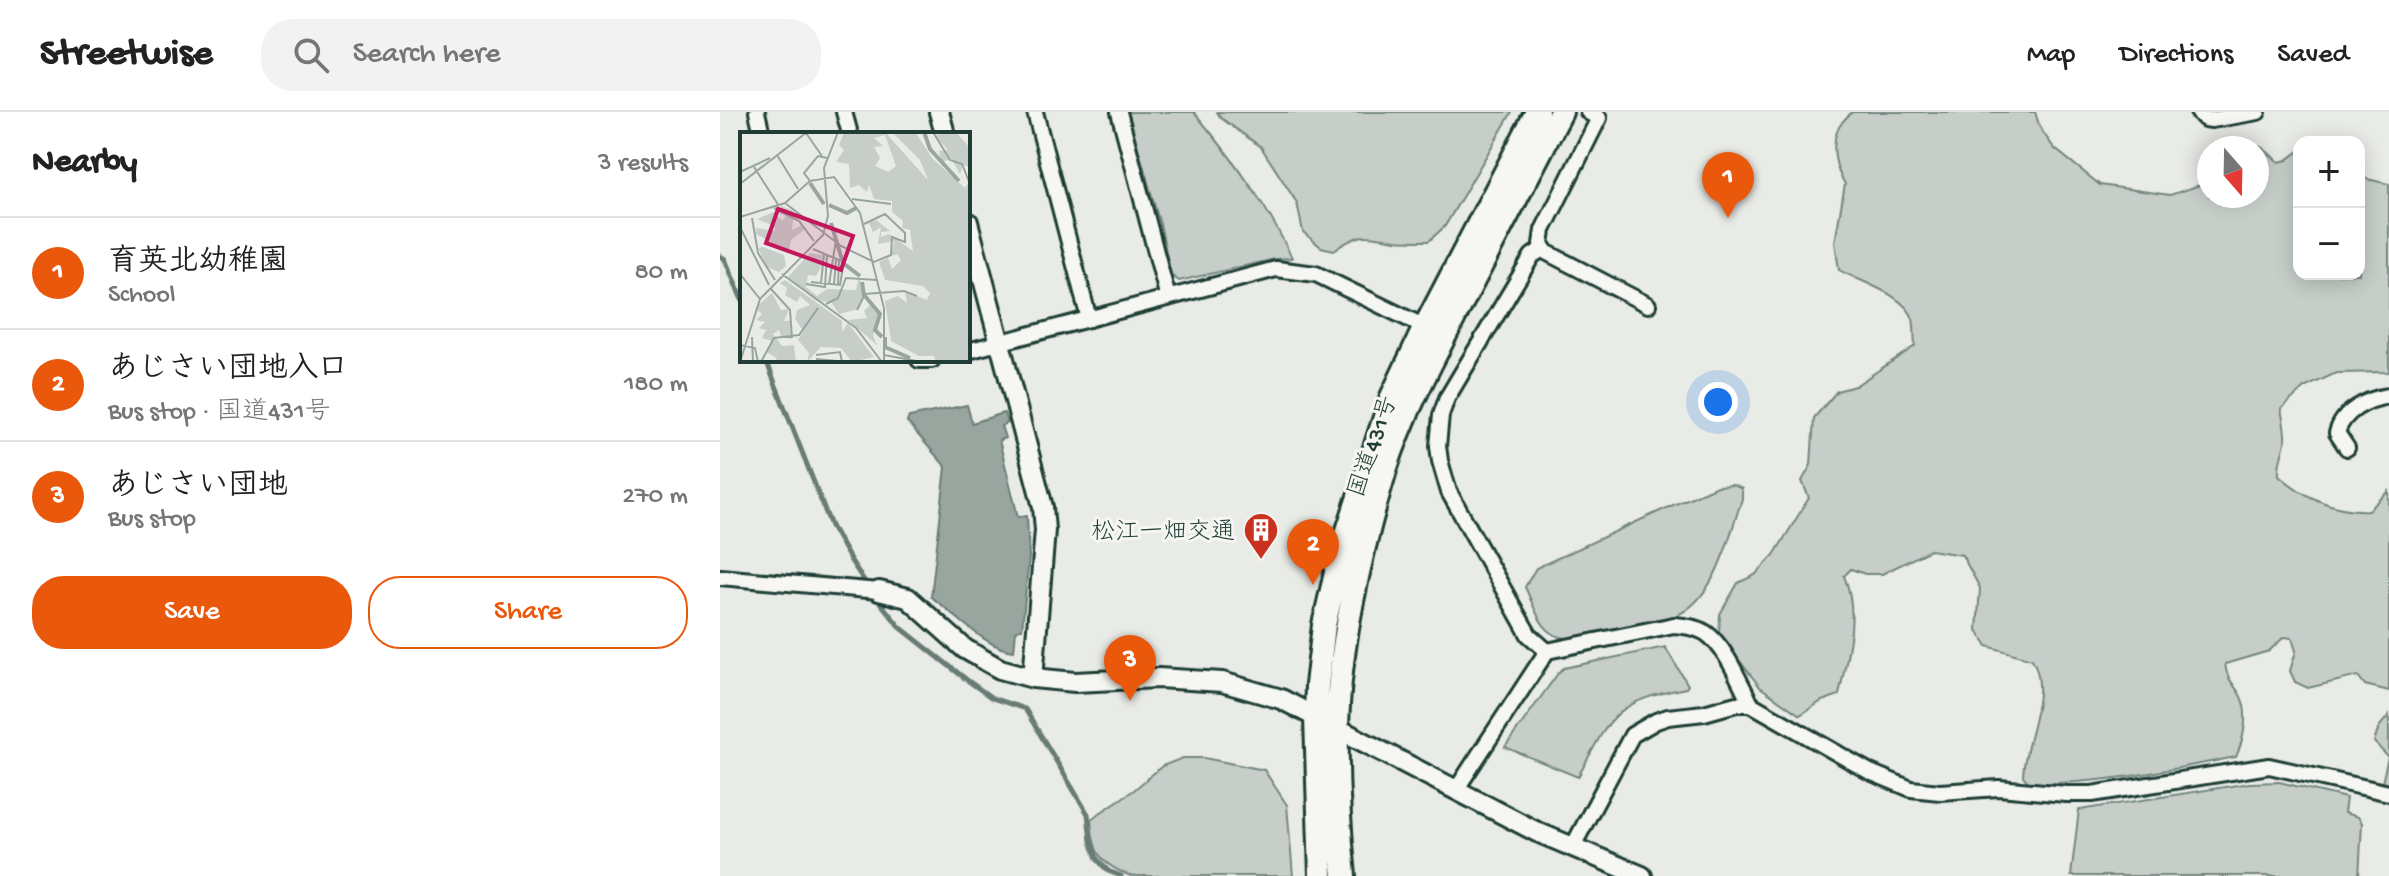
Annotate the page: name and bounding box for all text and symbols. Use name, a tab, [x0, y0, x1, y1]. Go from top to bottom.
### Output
search box	[261, 19, 821, 91]
text: Streetwise	[40, 33, 213, 77]
icon: search	[289, 33, 333, 77]
text: Search here	[353, 38, 500, 73]
text: Map	[2027, 39, 2075, 72]
text: Directions	[2119, 39, 2233, 72]
text: Saved	[2277, 39, 2349, 72]
inset map	[740, 132, 970, 362]
north arrow	[2197, 136, 2269, 208]
map controls	[2293, 136, 2365, 280]
button: +	[2293, 136, 2365, 208]
text: Nearby	[32, 144, 137, 184]
text: 3 results	[598, 149, 688, 180]
pin: 1	[1702, 152, 1754, 218]
button: −	[2293, 208, 2365, 280]
text: 育英北幼稚園	[108, 246, 288, 281]
text: 1	[53, 258, 63, 289]
text: 80 m	[634, 258, 688, 289]
text: School	[108, 281, 176, 312]
text: あじさい団地入口	[108, 353, 348, 388]
text: 2	[52, 370, 64, 401]
text: 180 m	[624, 370, 688, 401]
your location	[1698, 382, 1738, 422]
street label: 国道431号	[1342, 392, 1405, 502]
text: Bus stop · 国道431号	[108, 398, 330, 429]
text: あじさい団地	[108, 470, 288, 505]
text: 3	[51, 482, 65, 513]
text: 270 m	[622, 482, 688, 513]
text: Bus stop	[108, 505, 196, 536]
building icon: 松江一畑交通	[1242, 511, 1280, 561]
place label: 松江一畑交通	[1091, 519, 1235, 548]
pin: 2	[1287, 519, 1339, 585]
button: Save	[32, 576, 352, 649]
button: Share	[368, 576, 688, 649]
pin: 3	[1104, 635, 1156, 701]

